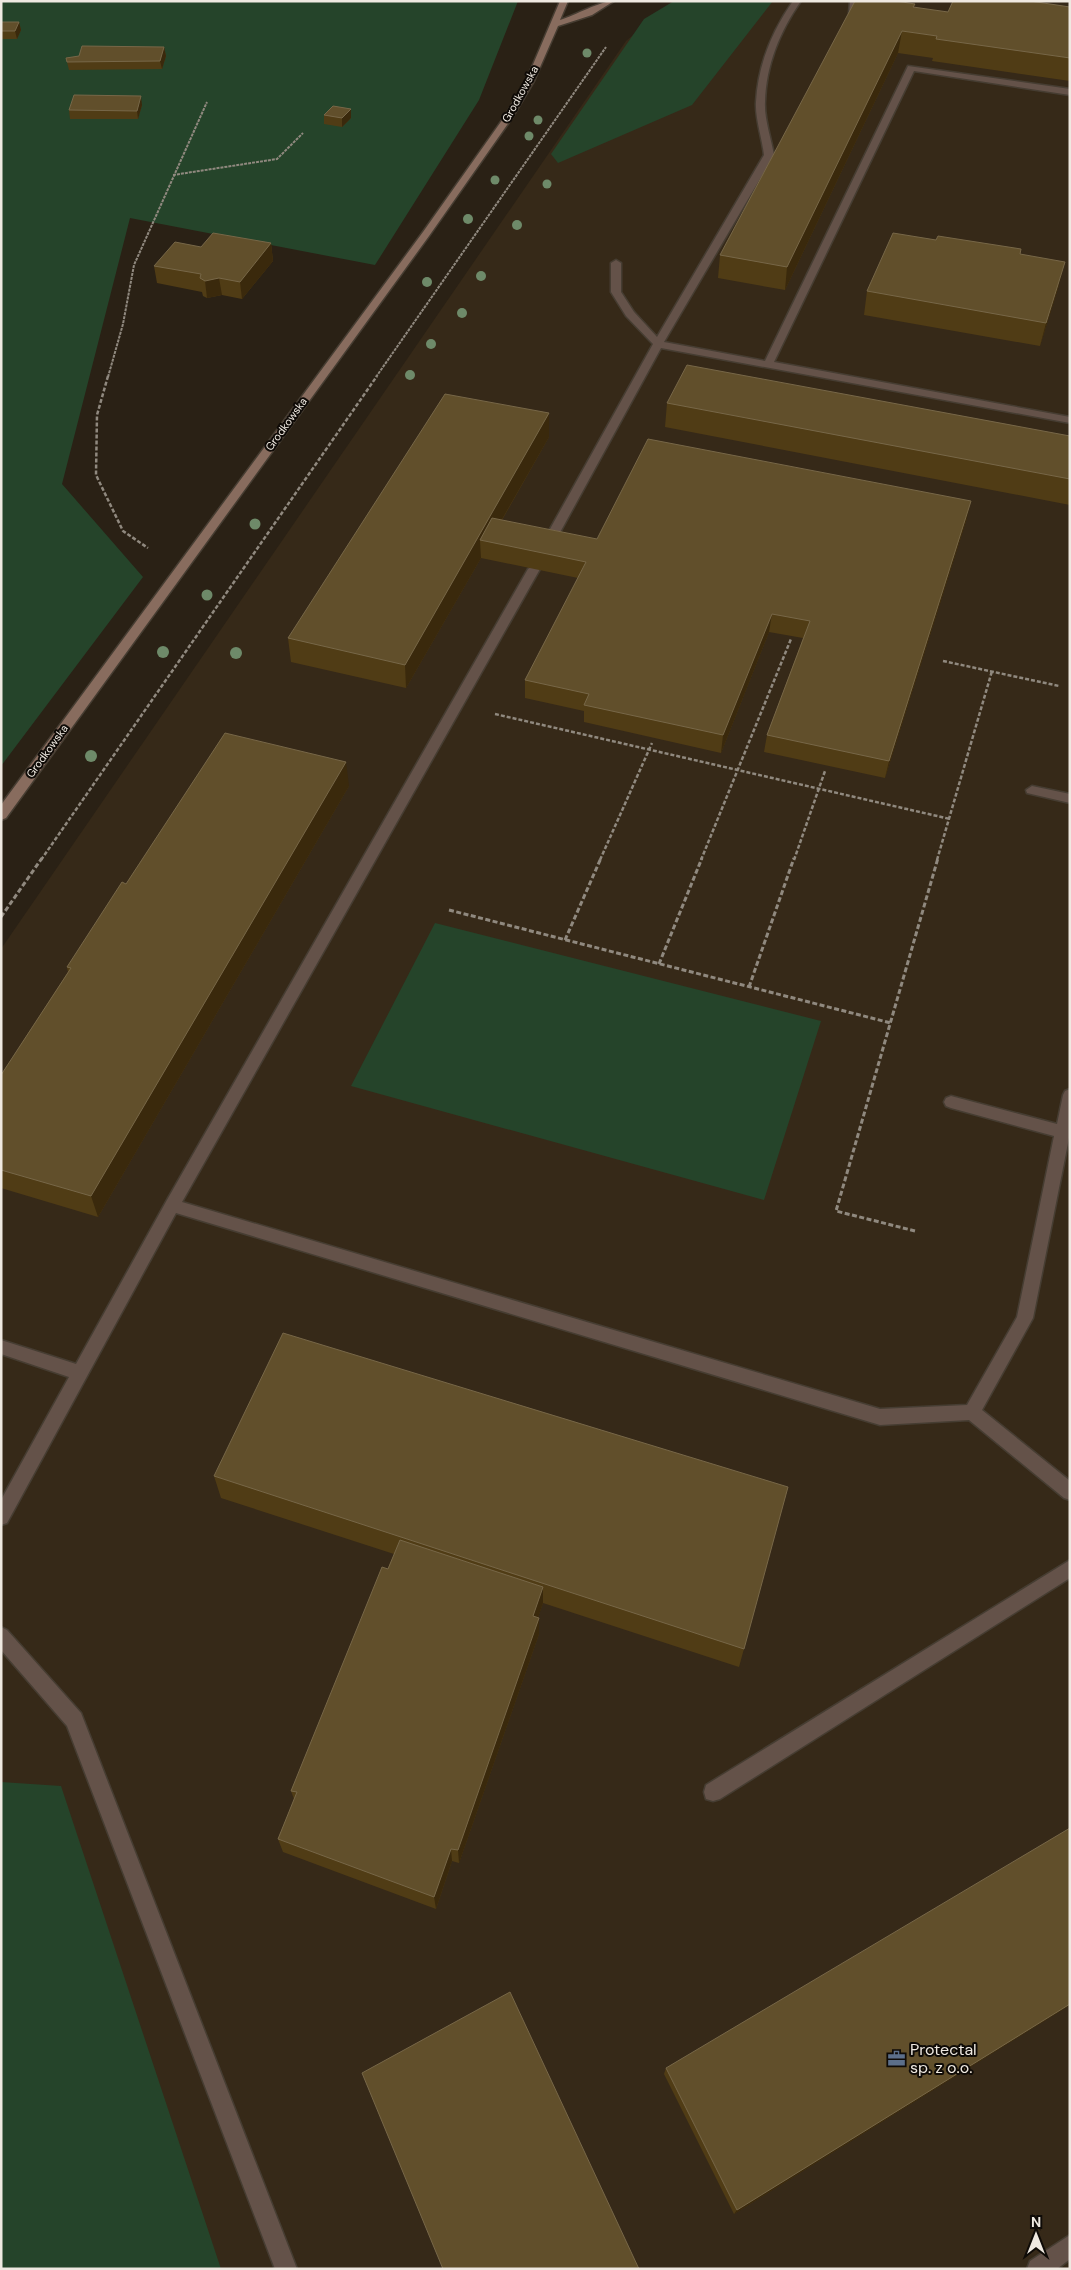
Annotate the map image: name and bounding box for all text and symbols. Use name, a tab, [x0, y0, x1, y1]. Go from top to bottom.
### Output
street label: Grodkowska	[499, 63, 541, 125]
street label: Grodkowska	[262, 395, 310, 453]
street label: Grodkowska	[23, 722, 71, 780]
place label: Protectal sp. z o.o.	[910, 2039, 977, 2078]
office icon: Protectal sp. z o.o.	[886, 2048, 906, 2068]
north arrow	[1011, 2210, 1061, 2260]
text: N	[1031, 2213, 1041, 2231]

